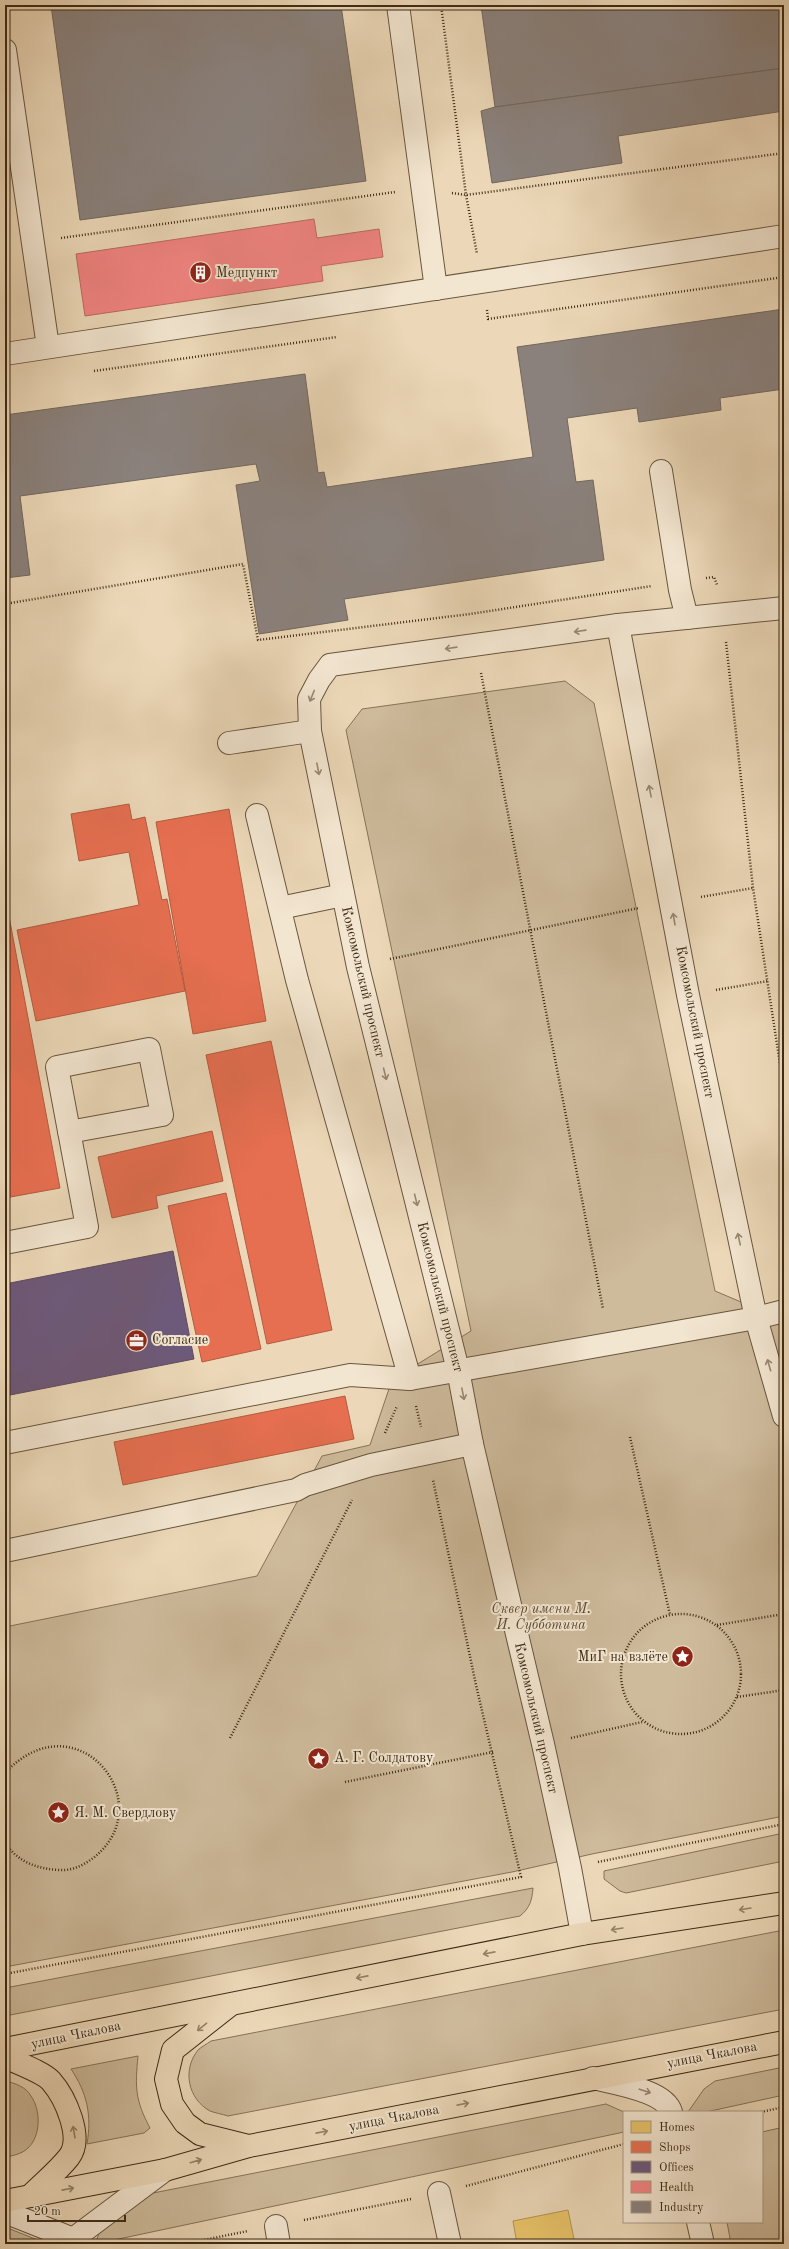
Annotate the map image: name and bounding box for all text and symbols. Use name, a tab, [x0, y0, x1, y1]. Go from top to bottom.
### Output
building icon: Медпункт	[188, 260, 214, 286]
place label: Медпункт	[216, 266, 278, 280]
one-way arrow	[573, 627, 586, 634]
one-way arrow	[445, 644, 458, 652]
one-way arrow	[307, 689, 315, 701]
one-way arrow	[314, 762, 322, 775]
one-way arrow	[646, 785, 654, 798]
street label: Комсомольский проспект	[339, 905, 387, 1059]
one-way arrow	[670, 913, 678, 926]
street label: Комсомольский проспект	[673, 945, 717, 1100]
one-way arrow	[381, 1067, 389, 1080]
one-way arrow	[413, 1193, 420, 1206]
street label: Комсомольский проспект	[414, 1220, 466, 1374]
one-way arrow	[735, 1232, 743, 1245]
office icon: Согласие	[123, 1327, 149, 1353]
place label: Согласие	[152, 1333, 208, 1347]
one-way arrow	[765, 1359, 773, 1372]
one-way arrow	[459, 1388, 467, 1401]
park label: Сквер имени М. И. Субботина	[491, 1602, 591, 1633]
street label: Комсомольский проспект	[512, 1641, 560, 1795]
place icon: МиГ на взлёте	[670, 1644, 696, 1670]
place label: МиГ на взлёте	[578, 1650, 668, 1664]
place icon: А. Г. Солдатову	[306, 1745, 332, 1771]
place label: А. Г. Солдатову	[334, 1751, 434, 1765]
place icon: Я. М. Свердлову	[46, 1800, 72, 1826]
place label: Я. М. Свердлову	[74, 1806, 177, 1820]
one-way arrow	[739, 1905, 752, 1913]
one-way arrow	[611, 1925, 624, 1933]
one-way arrow	[483, 1949, 496, 1957]
one-way arrow	[355, 1974, 368, 1982]
street label: улица Чкалова	[30, 2019, 122, 2051]
one-way arrow	[197, 2023, 208, 2031]
street label: улица Чкалова	[666, 2039, 758, 2071]
one-way arrow	[638, 2088, 651, 2095]
one-way arrow	[456, 2099, 469, 2107]
street label: улица Чкалова	[348, 2102, 440, 2134]
legend	[623, 2111, 763, 2223]
text: Homes	[659, 2122, 695, 2134]
one-way arrow	[69, 2126, 77, 2139]
one-way arrow	[315, 2127, 328, 2135]
text: Shops	[659, 2142, 690, 2154]
one-way arrow	[189, 2157, 202, 2164]
text: Offices	[659, 2162, 694, 2174]
text: Health	[659, 2182, 694, 2194]
one-way arrow	[62, 2184, 75, 2192]
scale bar	[28, 2197, 125, 2223]
text: Industry	[659, 2202, 704, 2214]
text: 20 m	[34, 2206, 61, 2218]

